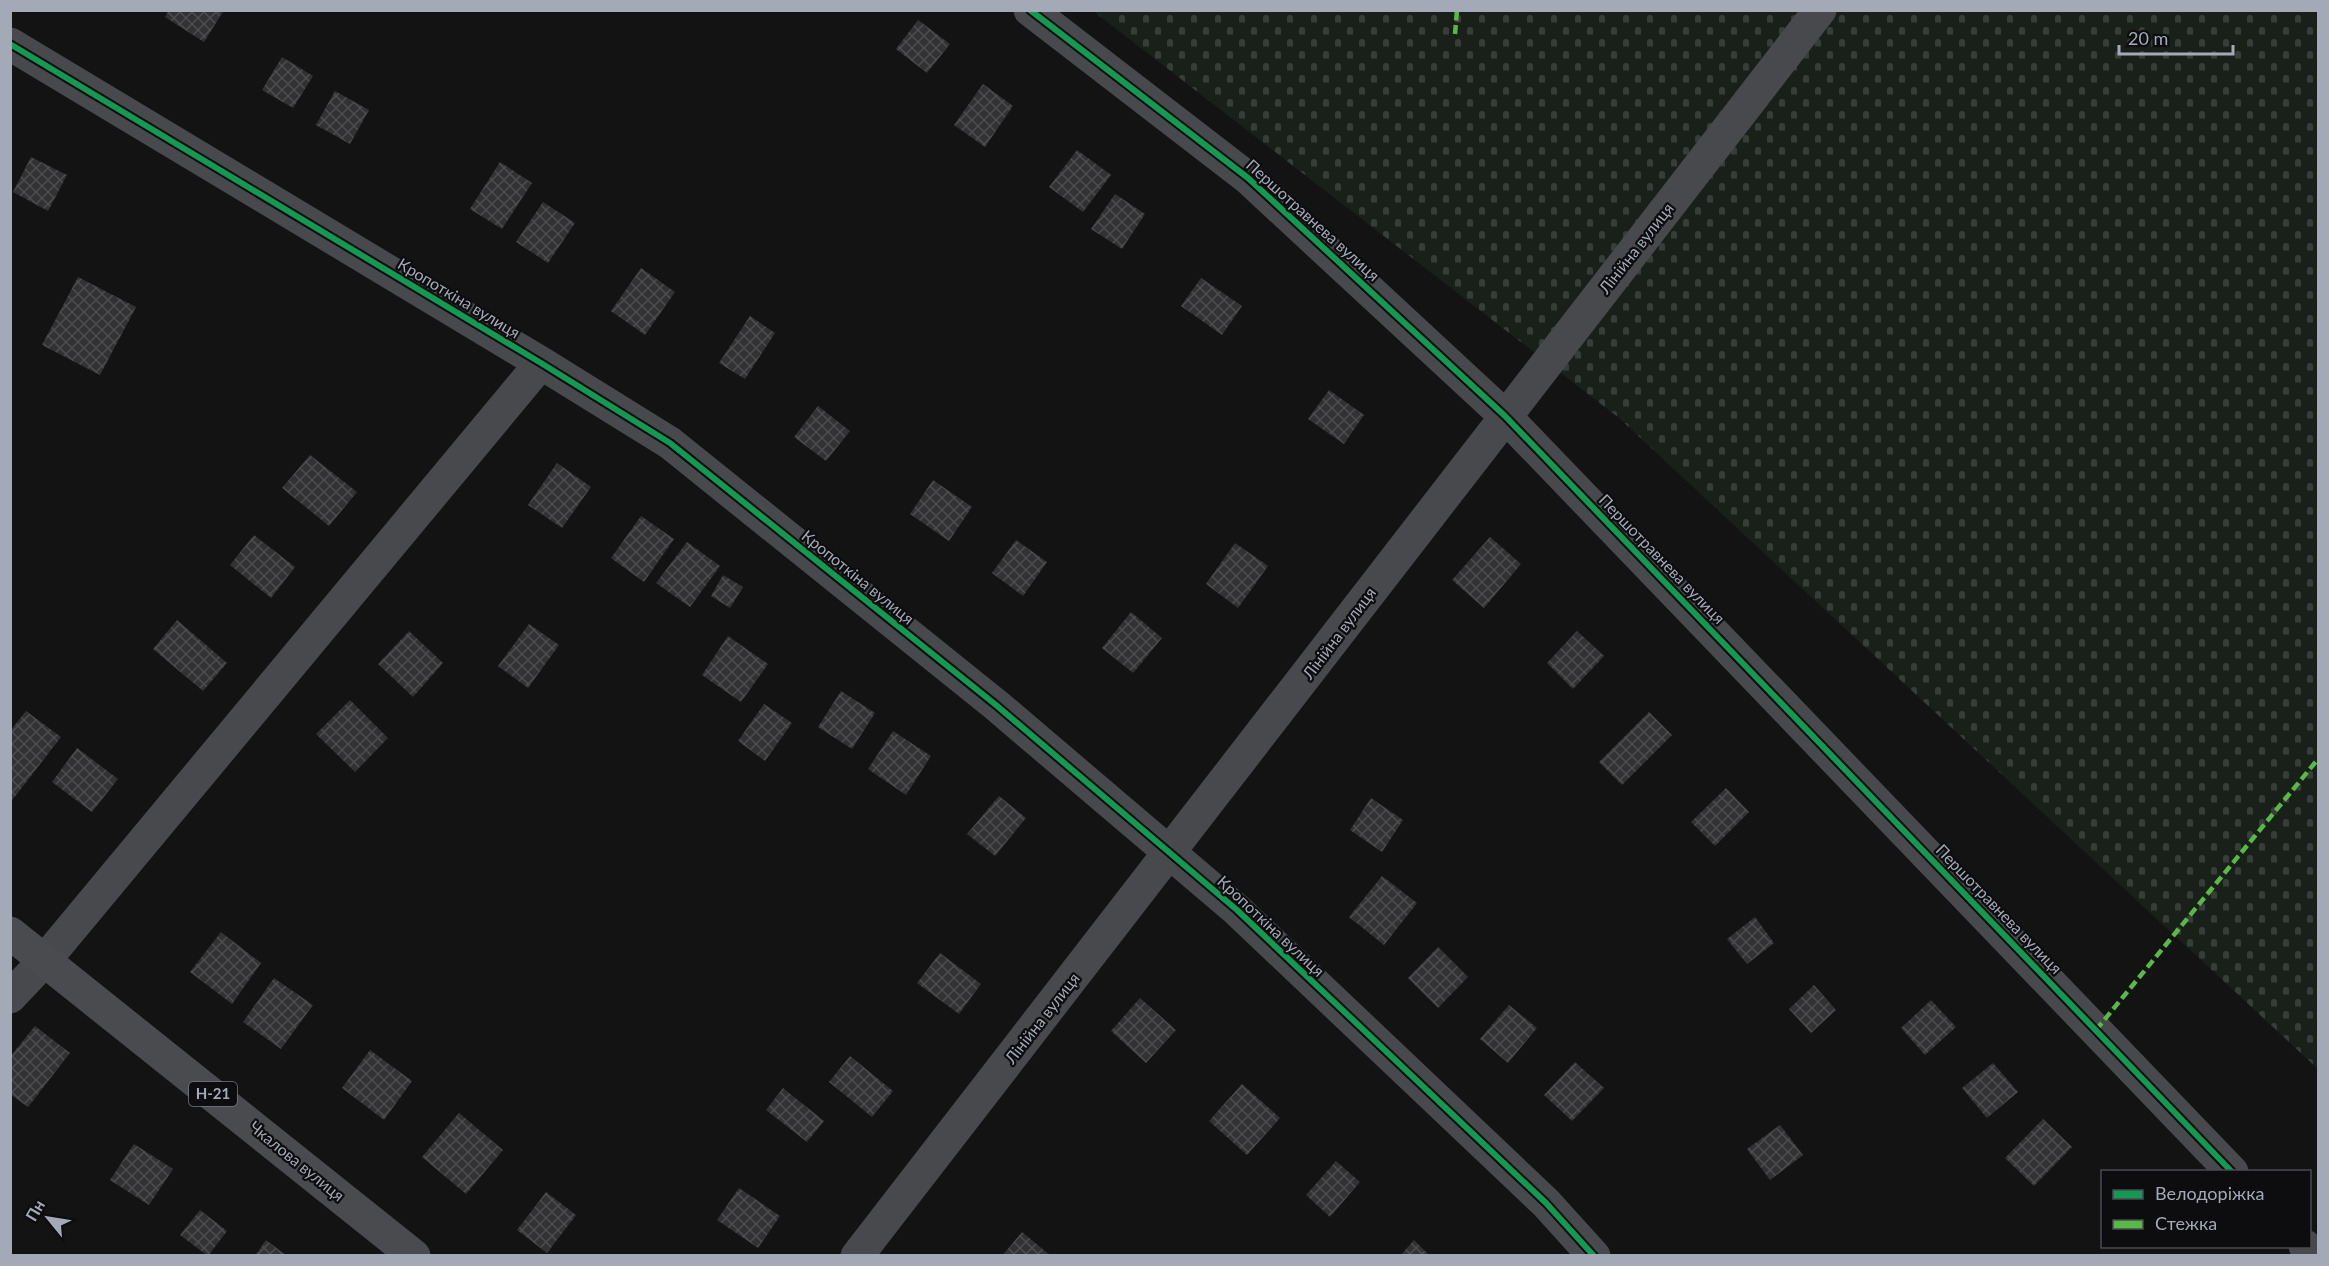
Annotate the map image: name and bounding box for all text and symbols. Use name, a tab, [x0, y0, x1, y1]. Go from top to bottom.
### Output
scale bar	[2119, 18, 2233, 56]
text: 20 m	[2128, 27, 2168, 49]
street label: Першотравнева вулиця	[1243, 155, 1384, 284]
street label: Лінійна вулиця	[1594, 199, 1677, 298]
street label: Кропоткіна вулиця	[395, 254, 524, 342]
street label: Першотравнева вулиця	[1596, 490, 1729, 627]
street label: Кропоткіна вулиця	[798, 525, 918, 628]
street label: Лінійна вулиця	[1297, 583, 1379, 683]
street label: Першотравнева вулиця	[1933, 840, 2066, 977]
street label: Кропоткіна вулиця	[1214, 871, 1329, 980]
street label: Лінійна вулиця	[1000, 969, 1083, 1068]
road number: Н-21	[189, 1082, 237, 1106]
street label: Чкалова вулиця	[246, 1117, 349, 1205]
legend	[2101, 1170, 2311, 1248]
text: Велодоріжка	[2155, 1182, 2264, 1204]
north arrow	[18, 1188, 78, 1248]
text: Пн	[21, 1196, 48, 1224]
text: Стежка	[2155, 1212, 2217, 1234]

